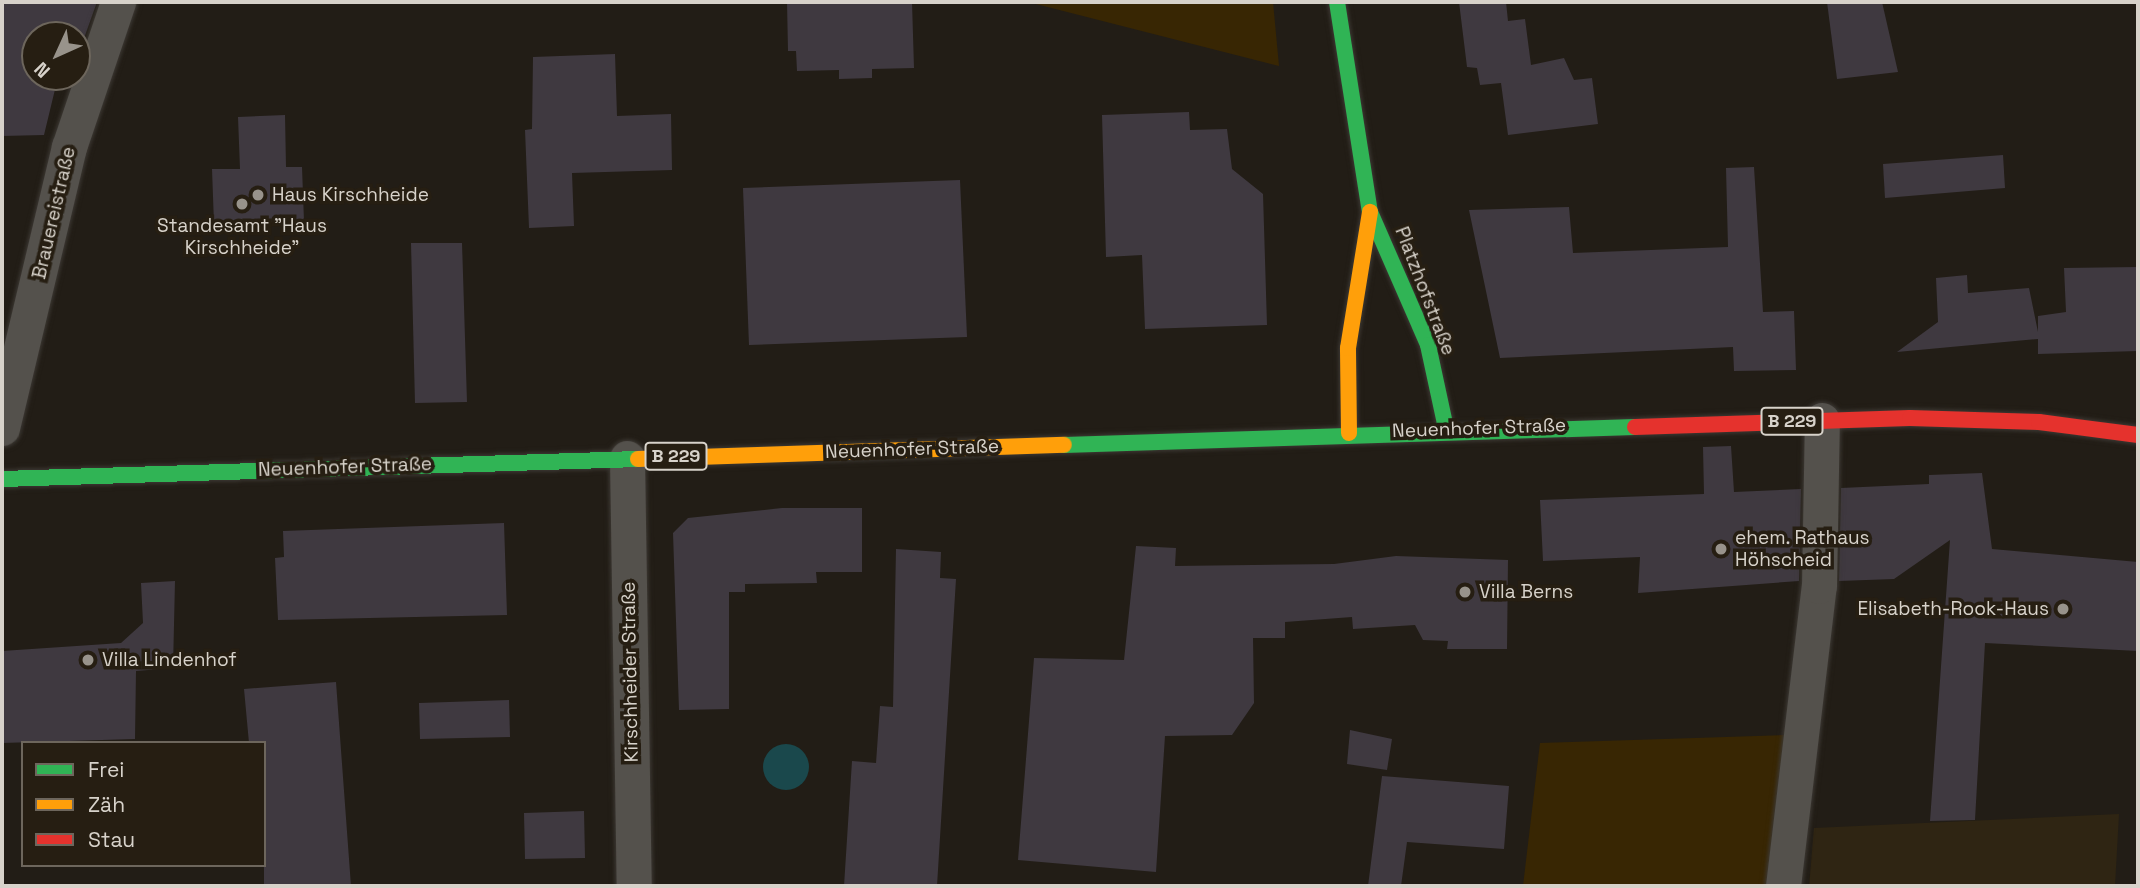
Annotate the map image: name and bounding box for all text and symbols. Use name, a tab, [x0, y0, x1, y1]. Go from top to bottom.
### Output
north arrow	[21, 21, 91, 91]
text: N	[29, 56, 56, 83]
street label: Brauereistraße	[28, 145, 80, 281]
place label: Haus Kirschheide	[272, 184, 429, 206]
marker: Haus Kirschheide	[250, 187, 266, 203]
marker: Standesamt "Haus Kirschheide"	[234, 196, 250, 212]
place label: Standesamt "Haus Kirschheide"	[157, 215, 327, 259]
street label: Platzhofstraße	[1390, 224, 1460, 358]
road number: B 229	[1760, 407, 1824, 436]
street label: Neuenhofer Straße	[1392, 414, 1566, 442]
street label: Neuenhofer Straße	[825, 435, 999, 463]
road number: B 229	[644, 442, 708, 470]
street label: Neuenhofer Straße	[258, 453, 432, 481]
place label: ehem. Rathaus Höhscheid	[1735, 527, 1870, 571]
marker: ehem. Rathaus Höhscheid	[1713, 541, 1729, 557]
street label: Kirschheider Straße	[617, 581, 643, 763]
place label: Villa Berns	[1479, 581, 1573, 603]
marker: Villa Berns	[1457, 584, 1473, 600]
place label: Elisabeth-Rook-Haus	[1857, 598, 2049, 620]
marker: Elisabeth-Rook-Haus	[2055, 601, 2071, 617]
place label: Villa Lindenhof	[102, 649, 237, 671]
marker: Villa Lindenhof	[80, 652, 96, 668]
legend	[21, 741, 266, 867]
text: Frei	[88, 756, 124, 783]
text: Zäh	[88, 791, 125, 818]
text: Stau	[88, 826, 135, 853]

